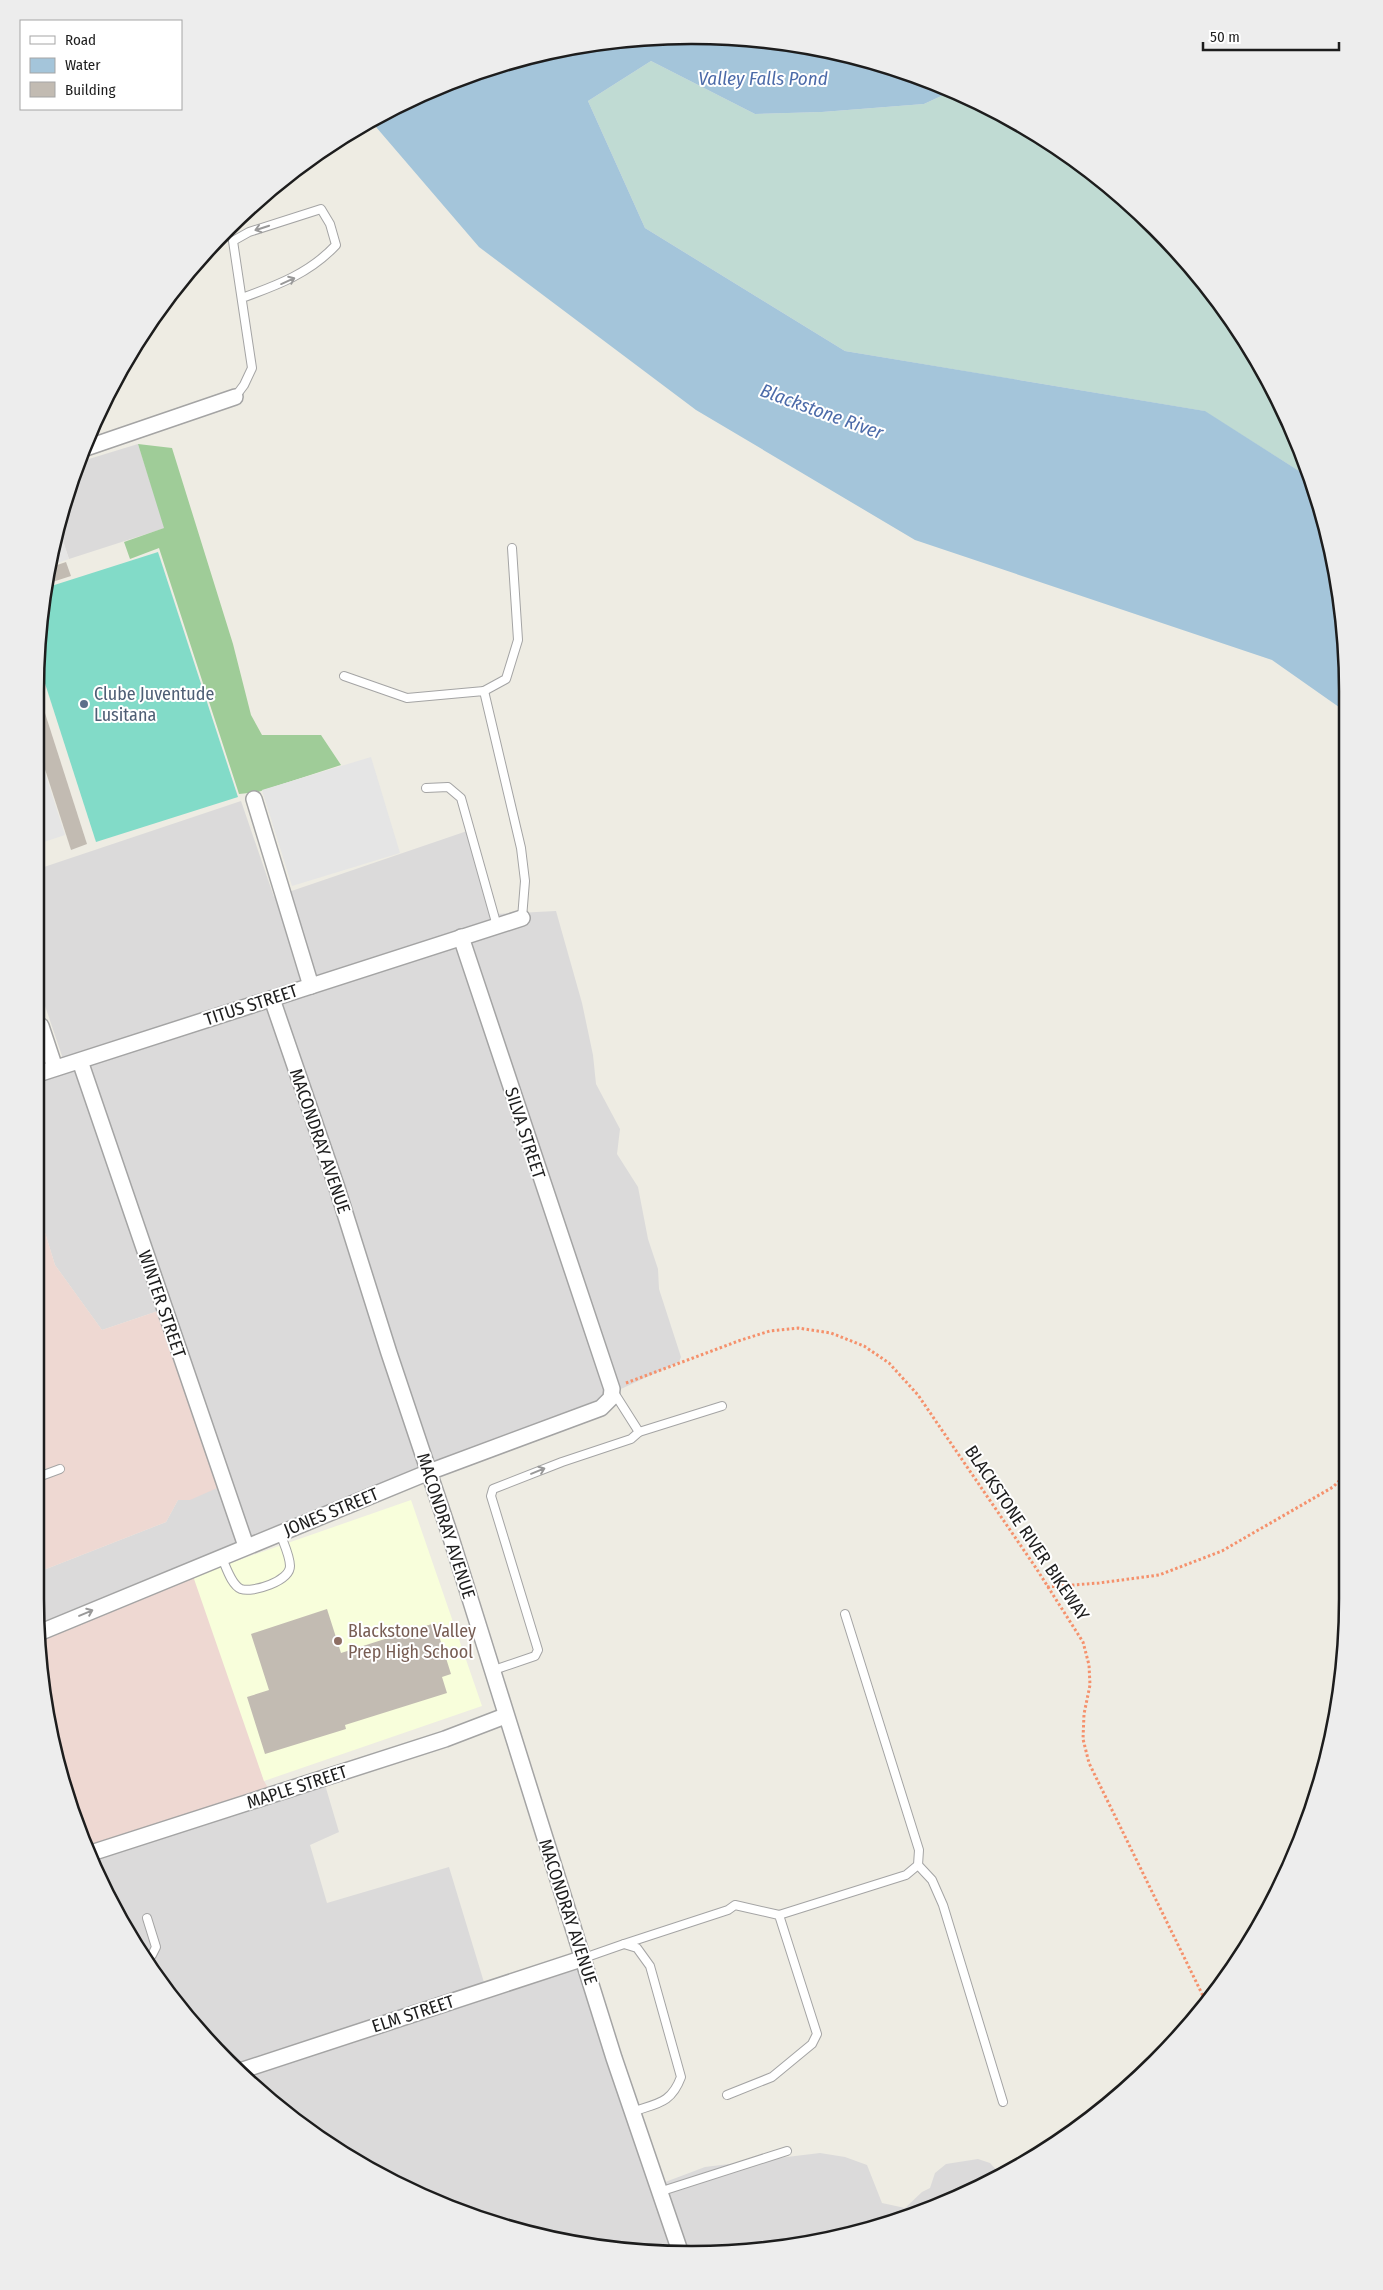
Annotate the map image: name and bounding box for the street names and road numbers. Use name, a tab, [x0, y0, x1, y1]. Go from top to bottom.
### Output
street label: TITUS STREET	[202, 979, 301, 1030]
street label: MACONDRAY AVENUE	[285, 1066, 355, 1216]
street label: SILVA STREET	[500, 1084, 550, 1182]
street label: WINTER STREET	[133, 1248, 191, 1361]
street label: BLACKSTONE RIVER BIKEWAY	[960, 1441, 1094, 1625]
street label: MACONDRAY AVENUE	[412, 1450, 480, 1602]
street label: JONES STREET	[280, 1483, 382, 1541]
street label: MAPLE STREET	[244, 1760, 351, 1814]
street label: MACONDRAY AVENUE	[534, 1836, 602, 1988]
street label: ELM STREET	[369, 1990, 458, 2038]

